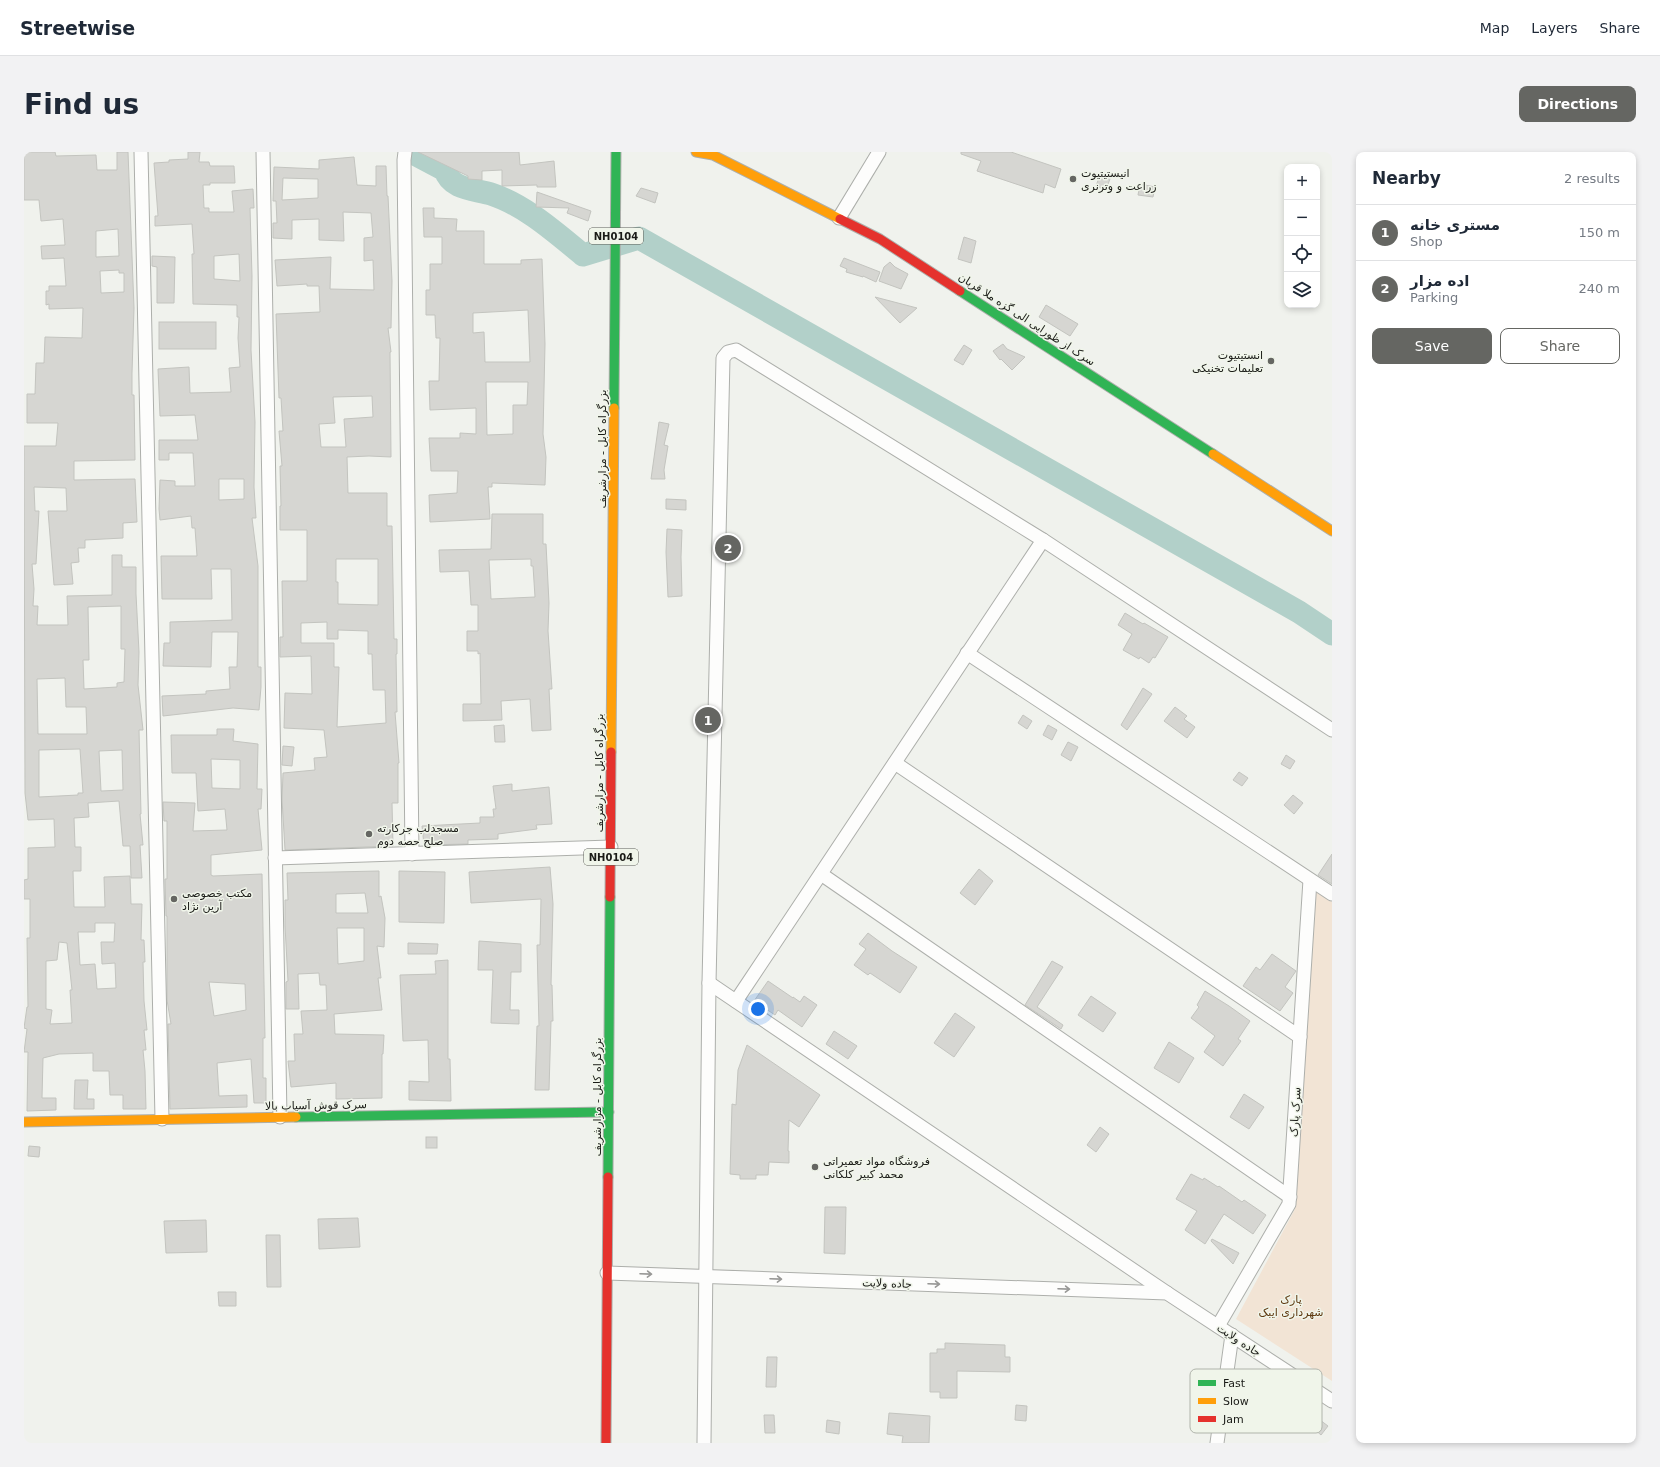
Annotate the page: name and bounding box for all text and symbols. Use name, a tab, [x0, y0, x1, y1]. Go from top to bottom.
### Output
text: Streetwise	[20, 17, 135, 39]
text: Map	[1480, 20, 1509, 36]
text: Layers	[1531, 20, 1578, 36]
text: Share	[1600, 20, 1640, 36]
button: Directions	[1519, 86, 1636, 122]
text: Find us	[24, 88, 139, 121]
map controls	[1284, 164, 1320, 308]
button: +	[1284, 164, 1320, 200]
place label: انیستیتیوت زراعت و وترنری	[1081, 167, 1157, 193]
text: Nearby	[1372, 168, 1441, 188]
text: 2 results	[1564, 171, 1620, 186]
marker: انیستیتیوت زراعت و وترنری	[1068, 174, 1078, 184]
button: −	[1284, 200, 1320, 236]
text: مستری خانه	[1410, 216, 1500, 234]
text: 1	[1380, 225, 1390, 240]
text: 150 m	[1578, 225, 1620, 240]
road number: NH0104	[589, 228, 643, 244]
text: Shop	[1410, 234, 1443, 249]
button: locate	[1284, 236, 1320, 272]
street label: سرک از ظورایی الی گزه ملا قربان	[956, 270, 1098, 369]
button: layers	[1284, 272, 1320, 308]
text: اده مزار	[1410, 272, 1469, 290]
text: 2	[1380, 281, 1390, 296]
text: 240 m	[1578, 281, 1620, 296]
text: Parking	[1410, 290, 1458, 305]
button: Save	[1372, 328, 1492, 364]
button: Share	[1500, 328, 1620, 364]
place label: انستیتیوت تعلیمات تخنیکی	[1192, 349, 1263, 375]
marker: انستیتیوت تعلیمات تخنیکی	[1266, 356, 1276, 366]
street label: بزرگراه کابل - مزارشریف	[596, 389, 609, 509]
pin: 2	[715, 533, 741, 563]
pin: 1	[695, 705, 721, 735]
street label: بزرگراه کابل - مزارشریف	[593, 713, 606, 833]
place label: مسجدلب جرکارته صلح حصه دوم	[377, 822, 459, 848]
marker: مسجدلب جرکارته صلح حصه دوم	[364, 829, 374, 839]
road number: NH0104	[584, 849, 638, 865]
place label: مکتب خصوصی آرین نژاد	[182, 887, 252, 913]
marker: مکتب خصوصی آرین نژاد	[169, 894, 179, 904]
your location	[748, 999, 768, 1019]
street label: بزرگراه کابل - مزارشریف	[591, 1037, 604, 1157]
street label: سرک پارک	[1287, 1087, 1304, 1138]
street label: سرک قوش آسیاب بالا	[265, 1097, 367, 1113]
place label: فروشگاه مواد تعمیراتی محمد کبیر کلکانی	[823, 1155, 930, 1181]
marker: فروشگاه مواد تعمیراتی محمد کبیر کلکانی	[810, 1162, 820, 1172]
one-way arrow	[639, 1270, 652, 1278]
one-way arrow	[769, 1275, 782, 1282]
street label: جاده ولایت	[862, 1276, 912, 1291]
one-way arrow	[927, 1281, 940, 1288]
one-way arrow	[1057, 1285, 1070, 1293]
park label: پارک شهرداری ایبک	[1258, 1293, 1324, 1319]
street label: جاده ولایت	[1214, 1321, 1263, 1359]
legend	[1190, 1369, 1322, 1433]
text: Fast	[1223, 1377, 1246, 1390]
text: Slow	[1223, 1395, 1249, 1408]
text: Jam	[1222, 1413, 1244, 1426]

